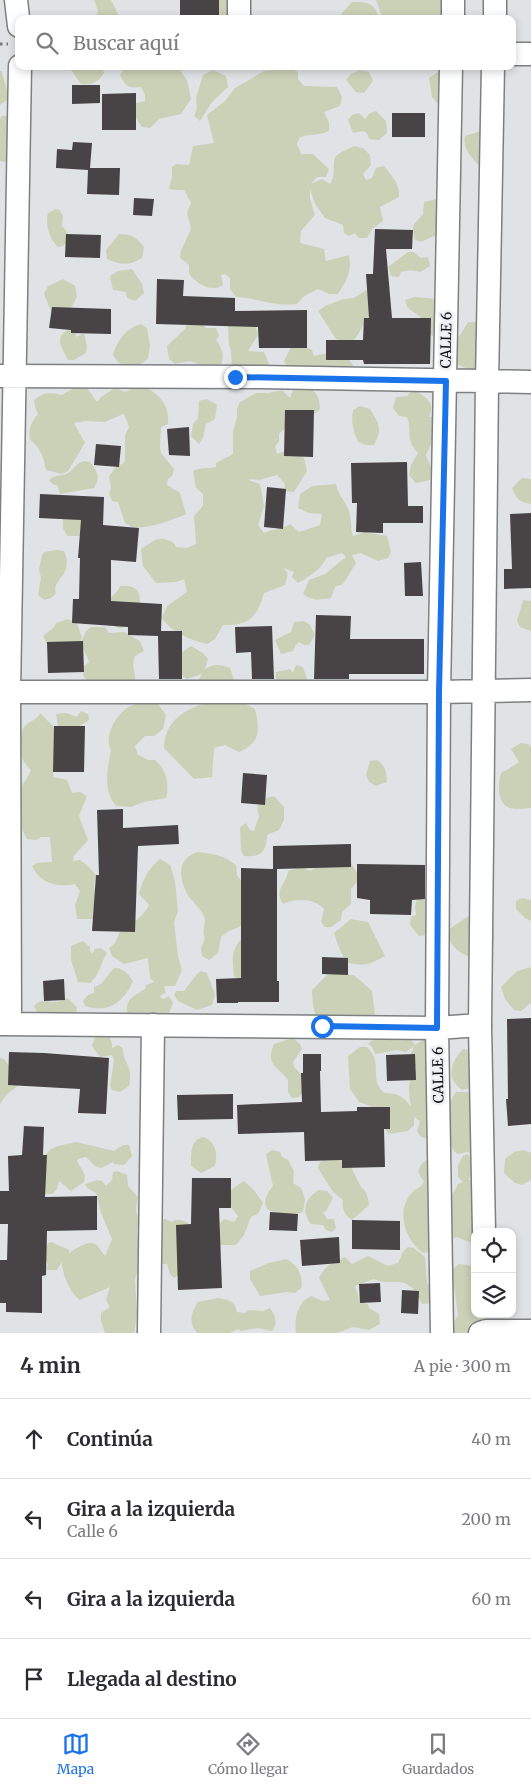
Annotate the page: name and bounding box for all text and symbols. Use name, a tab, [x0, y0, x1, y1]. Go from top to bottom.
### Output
search box	[15, 15, 516, 70]
icon: search	[33, 29, 61, 57]
text: Buscar aquí	[73, 31, 179, 55]
street label: CALLE 6	[437, 311, 455, 369]
route end	[224, 366, 247, 389]
route start	[311, 1015, 334, 1038]
street label: CALLE 6	[429, 1046, 447, 1104]
map controls	[471, 1228, 516, 1318]
button: locate	[471, 1228, 516, 1273]
button: layers	[471, 1273, 516, 1318]
text: 4 min	[20, 1352, 81, 1379]
text: A pie · 300 m	[414, 1356, 511, 1376]
icon: ahead	[20, 1425, 48, 1453]
text: Continúa	[67, 1427, 153, 1451]
text: 40 m	[471, 1429, 511, 1449]
text: Gira a la izquierda	[67, 1497, 235, 1521]
icon: left	[20, 1505, 48, 1533]
text: 200 m	[461, 1509, 511, 1529]
text: Calle 6	[67, 1521, 118, 1541]
icon: left	[20, 1585, 48, 1613]
text: Gira a la izquierda	[67, 1587, 235, 1611]
text: 60 m	[471, 1589, 511, 1609]
icon: arrive	[20, 1665, 48, 1693]
text: Llegada al destino	[67, 1667, 237, 1691]
tab: Mapa	[57, 1730, 94, 1778]
tab: Cómo llegar	[208, 1730, 289, 1778]
tab: Guardados	[402, 1730, 474, 1778]

